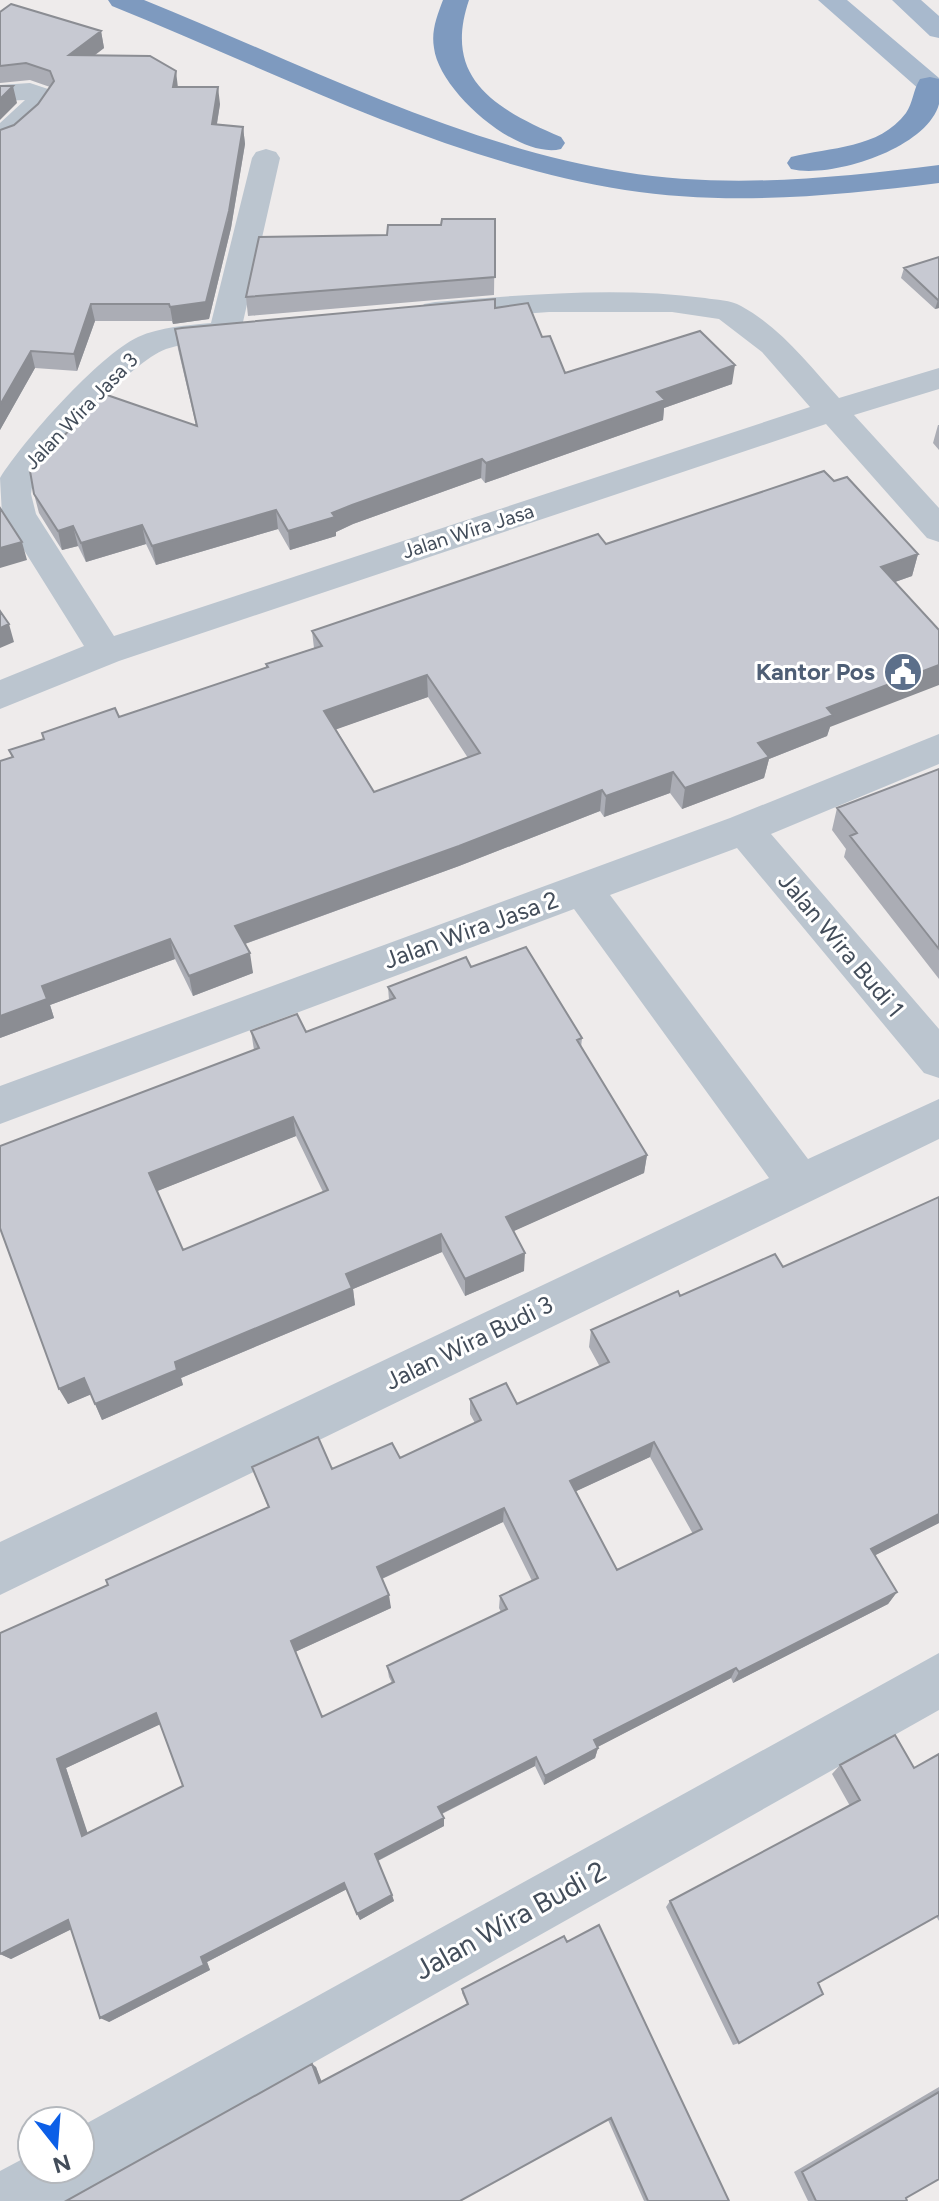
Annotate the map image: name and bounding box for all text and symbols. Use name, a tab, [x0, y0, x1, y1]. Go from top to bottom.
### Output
street label: Jalan Wira Jasa 3	[19, 348, 143, 474]
street label: Jalan Wira Jasa	[399, 498, 537, 564]
public building icon: Kantor Pos	[882, 651, 924, 693]
place label: Kantor Pos	[756, 657, 875, 686]
street label: Jalan Wira Budi 1	[772, 866, 910, 1023]
street label: Jalan Wira Jasa 2	[380, 884, 562, 975]
street label: Jalan Wira Budi 3	[380, 1289, 557, 1396]
street label: Jalan Wira Budi 2	[408, 1853, 612, 1987]
north arrow	[16, 2105, 96, 2185]
text: N	[50, 2148, 74, 2179]

